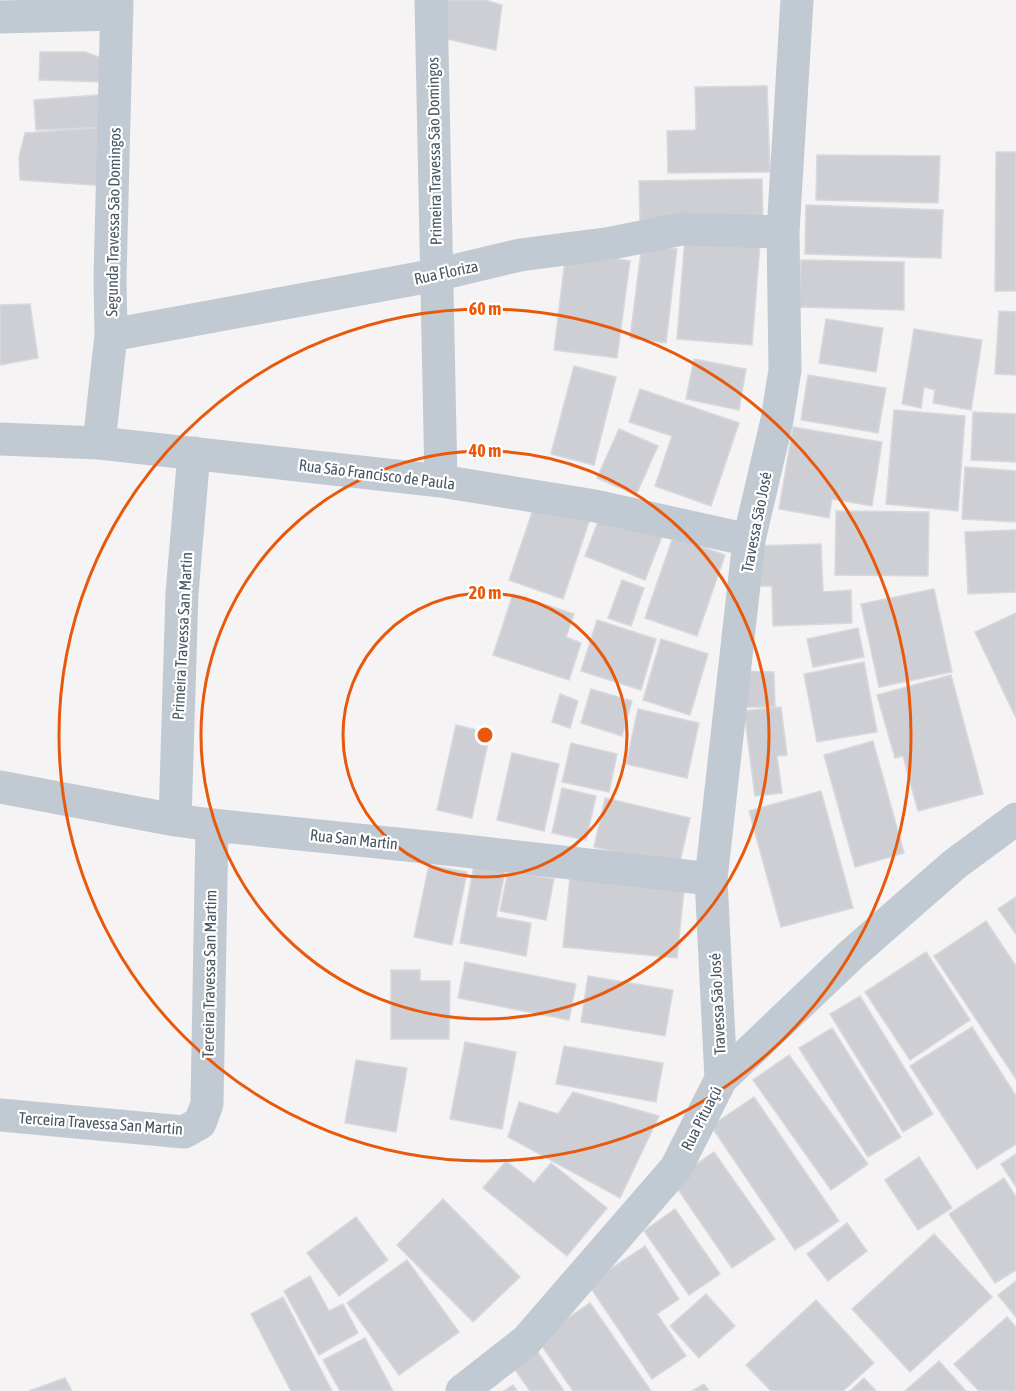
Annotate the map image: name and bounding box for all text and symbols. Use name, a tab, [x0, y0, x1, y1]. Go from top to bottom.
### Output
street label: Primeira Travessa São Domingos	[423, 56, 446, 245]
street label: Segunda Travessa São Domingos	[102, 127, 125, 317]
street label: Rua Floriza	[412, 256, 480, 288]
text: 60 m	[469, 298, 501, 319]
text: 40 m	[468, 440, 501, 461]
street label: Rua São Francisco de Paula	[298, 455, 456, 493]
street label: Travessa São José	[737, 470, 775, 574]
street label: Primeira Travessa San Martin	[169, 552, 195, 720]
text: 20 m	[469, 582, 501, 603]
centre of rings	[475, 725, 495, 745]
street label: Rua San Martin	[309, 825, 399, 853]
street label: Terceira Travessa San Martim	[199, 890, 219, 1058]
street label: Travessa São José	[705, 953, 729, 1055]
street label: Rua Pituaçú	[677, 1083, 726, 1154]
street label: Terceira Travessa San Martin	[18, 1108, 184, 1138]

